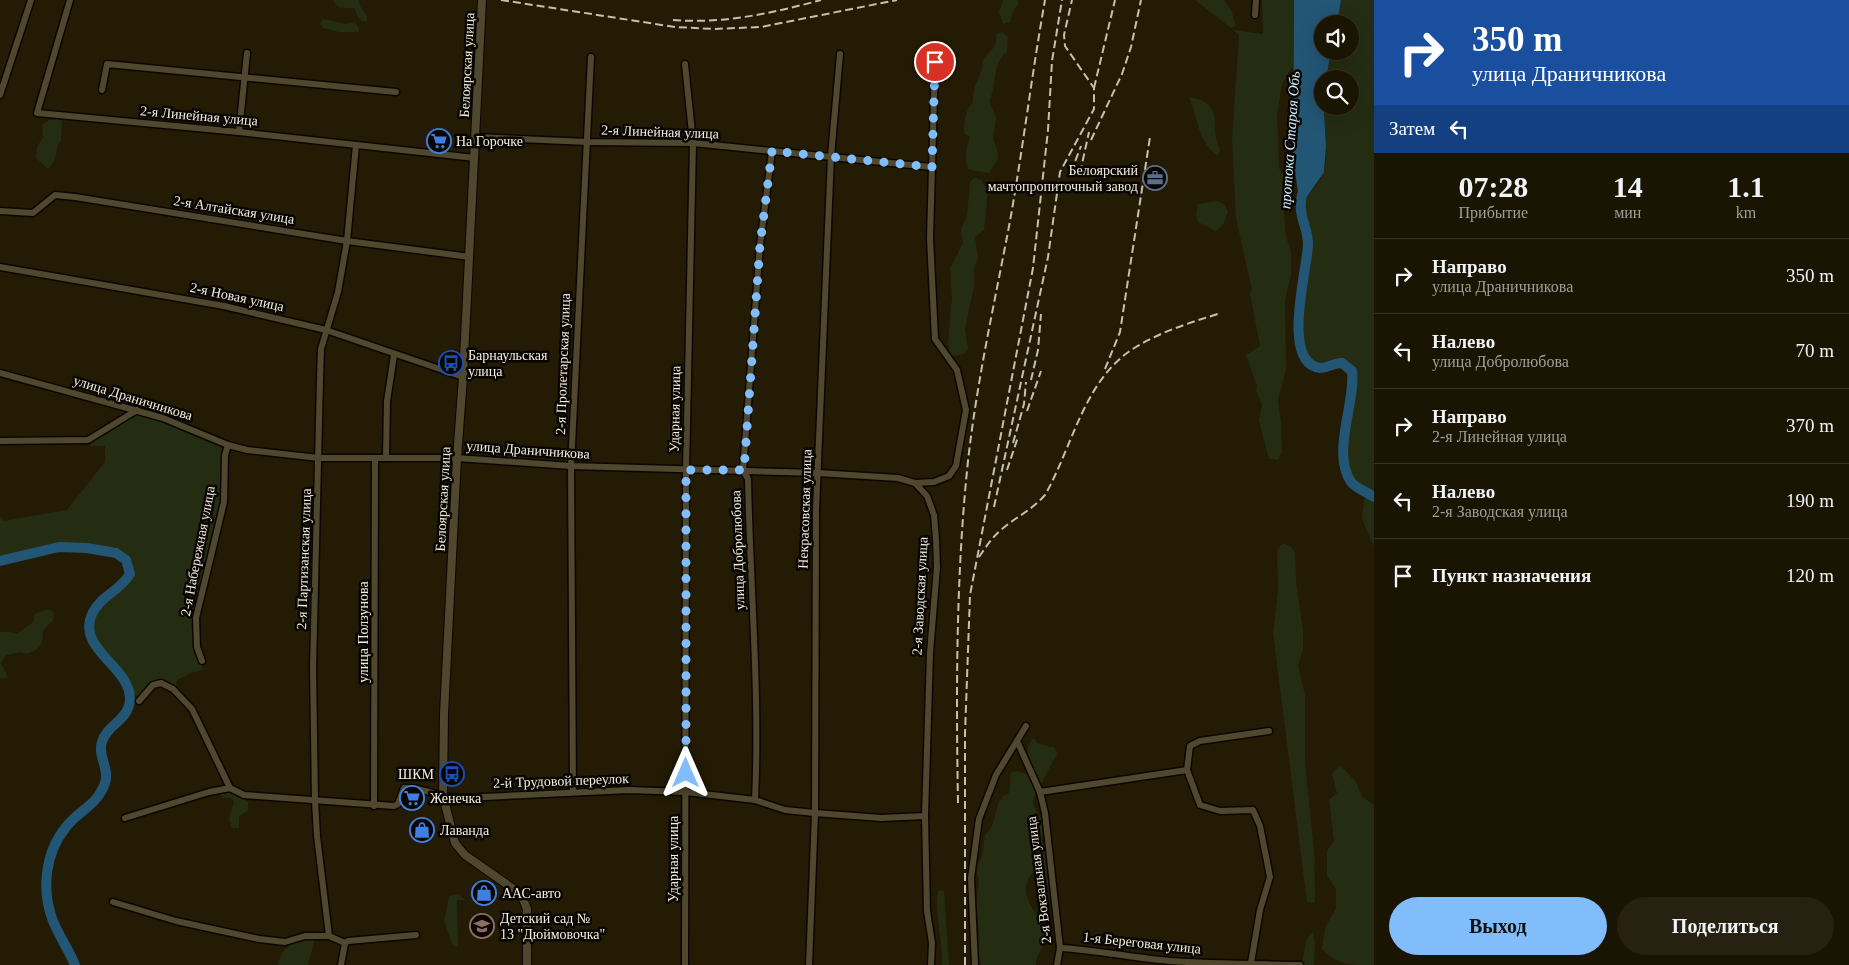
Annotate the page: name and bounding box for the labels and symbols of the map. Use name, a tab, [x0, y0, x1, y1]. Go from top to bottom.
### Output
street label: Белоярская улица	[457, 11, 477, 118]
pin	[914, 41, 956, 83]
water label: протока Старая Обь	[1277, 70, 1303, 210]
street label: 2-я Линейная улица	[140, 103, 259, 129]
street label: 2-я Линейная улица	[601, 122, 720, 142]
supermarket icon: На Горочке	[426, 128, 452, 154]
place label: На Горочке	[456, 134, 523, 149]
place label: Белоярский мачтопропиточный завод	[988, 163, 1138, 194]
office icon: Белоярский мачтопропиточный завод	[1142, 165, 1168, 191]
street label: 2-я Алтайская улица	[172, 193, 296, 227]
street label: 2-я Новая улица	[189, 280, 286, 314]
street label: 2-я Пролетарская улица	[553, 292, 573, 435]
place label: Барнаульская улица	[468, 348, 548, 379]
bus stop icon: Барнаульская улица	[438, 350, 464, 376]
street label: Ударная улица	[667, 365, 683, 452]
street label: улица Драничникова	[72, 373, 195, 423]
street label: улица Драничникова	[466, 438, 591, 462]
street label: Белоярская улица	[433, 445, 453, 552]
street label: Некрасовская улица	[795, 448, 815, 569]
street label: 2-я Набережная улица	[178, 484, 218, 617]
street label: 2-я Партизанская улица	[294, 487, 314, 630]
street label: улица Добролюбова	[728, 489, 748, 610]
street label: 2-я Заводская улица	[909, 536, 931, 656]
street label: улица Ползунова	[356, 581, 371, 683]
position arrow	[659, 746, 711, 798]
bus stop icon: ШКМ	[439, 761, 465, 787]
place label: ШКМ	[398, 767, 435, 782]
street label: 2-й Трудовой переулок	[493, 771, 629, 791]
supermarket icon: Женечка	[399, 785, 425, 811]
place label: Женечка	[430, 791, 482, 806]
street label: Ударная улица	[666, 815, 681, 902]
street label: 2-я Вокзальная улица	[1024, 815, 1054, 944]
shop icon: Лаванда	[409, 817, 435, 843]
place label: Лаванда	[440, 823, 490, 838]
shop icon: ААС-авто	[471, 880, 497, 906]
place label: ААС-авто	[502, 886, 561, 901]
place label: Детский сад № 13 "Дюймовочка"	[500, 911, 605, 942]
school or university icon: Детский сад № 13 "Дюймовочка"	[469, 913, 495, 939]
street label: 1-я Береговая улица	[1082, 929, 1203, 957]

